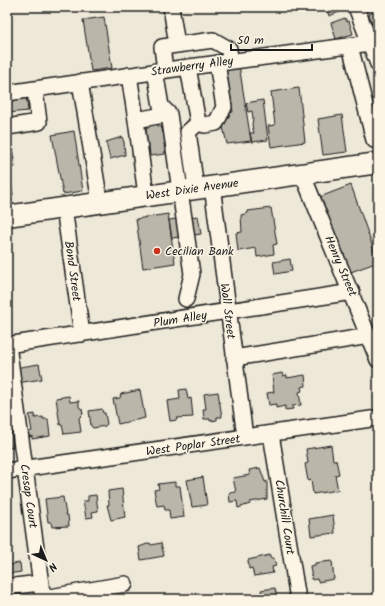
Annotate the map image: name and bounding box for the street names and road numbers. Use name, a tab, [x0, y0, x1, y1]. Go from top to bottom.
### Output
street label: Strawberry Alley	[150, 51, 235, 82]
street label: West Dixie Avenue	[144, 173, 240, 205]
street label: Henry Street	[319, 233, 362, 300]
street label: Bond Street	[59, 240, 86, 303]
street label: Wall Street	[215, 282, 240, 340]
street label: Plum Alley	[152, 306, 208, 333]
street label: West Poplar Street	[145, 429, 242, 462]
street label: Cresap Court	[15, 463, 42, 530]
street label: Churchill Court	[269, 478, 300, 556]

